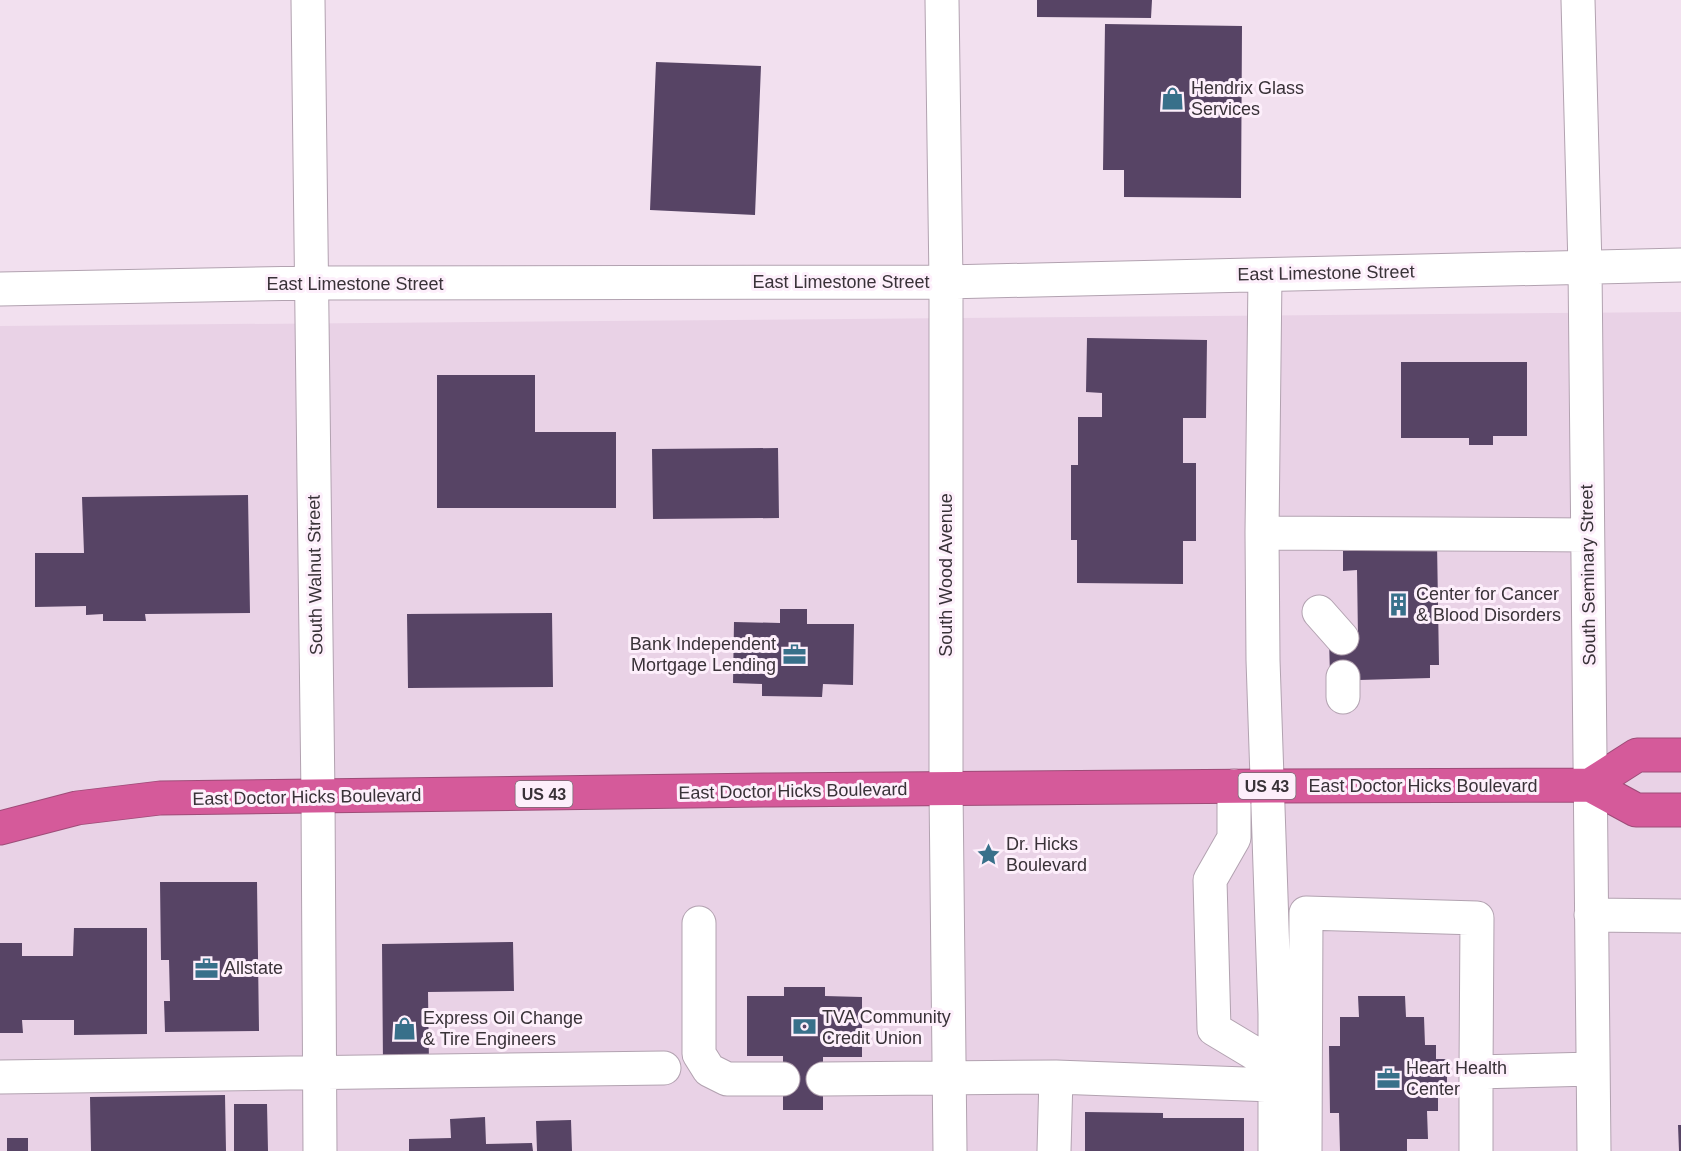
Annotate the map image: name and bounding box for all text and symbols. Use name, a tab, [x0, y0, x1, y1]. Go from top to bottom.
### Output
place label: Hendrix Glass Services	[1191, 78, 1304, 119]
shop icon: Hendrix Glass Services	[1160, 85, 1186, 111]
street label: East Limestone Street	[1237, 261, 1415, 285]
street label: East Limestone Street	[752, 272, 930, 292]
street label: East Limestone Street	[266, 274, 444, 294]
street label: South Seminary Street	[1576, 484, 1600, 666]
street label: South Wood Avenue	[936, 493, 956, 657]
street label: South Walnut Street	[304, 495, 326, 655]
place label: Center for Cancer & Blood Disorders	[1416, 584, 1561, 625]
building icon: Center for Cancer & Blood Disorders	[1385, 591, 1411, 617]
place label: Bank Independent Mortgage Lending	[630, 634, 776, 675]
office icon: Bank Independent Mortgage Lending	[781, 641, 807, 667]
road number: US 43	[1238, 773, 1296, 799]
street label: East Doctor Hicks Boulevard	[1308, 776, 1538, 796]
street label: East Doctor Hicks Boulevard	[678, 779, 908, 803]
road number: US 43	[516, 781, 572, 807]
street label: East Doctor Hicks Boulevard	[192, 785, 422, 809]
place label: Dr. Hicks Boulevard	[1006, 834, 1087, 875]
place icon: Dr. Hicks Boulevard	[975, 841, 1001, 867]
office icon: Allstate	[193, 955, 219, 981]
place label: Allstate	[224, 958, 283, 978]
place label: TVA Community Credit Union	[822, 1007, 951, 1048]
place label: Express Oil Change & Tire Engineers	[423, 1008, 583, 1049]
bank icon: TVA Community Credit Union	[791, 1014, 817, 1040]
shop icon: Express Oil Change & Tire Engineers	[392, 1015, 418, 1041]
place label: Heart Health Center	[1406, 1058, 1507, 1099]
office icon: Heart Health Center	[1375, 1065, 1401, 1091]

